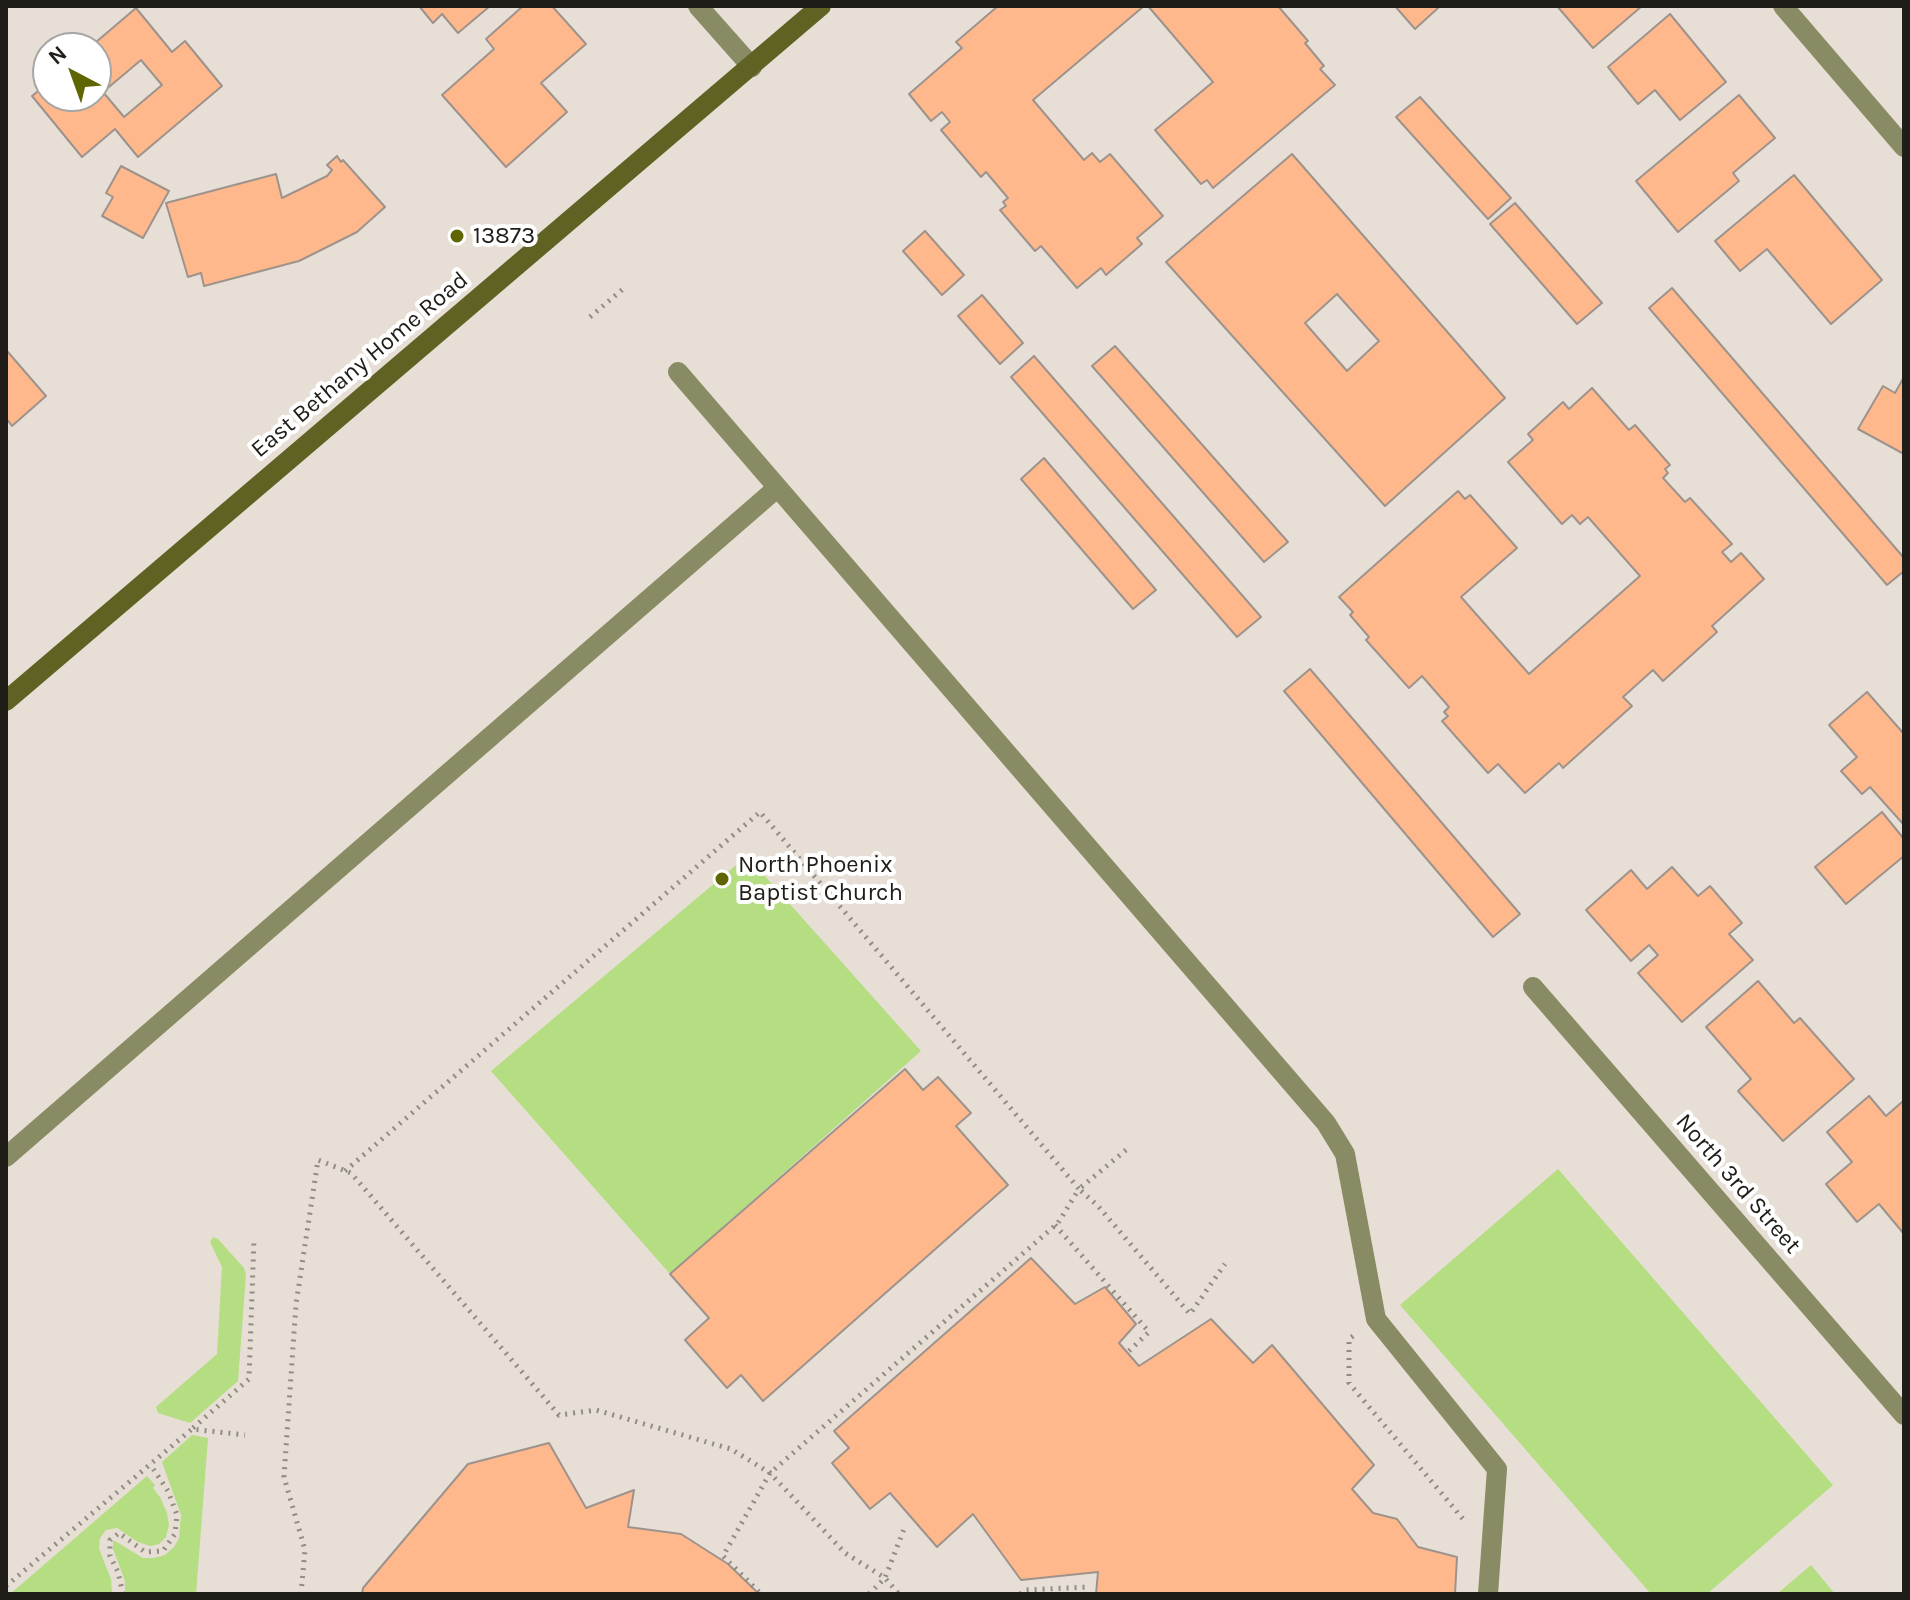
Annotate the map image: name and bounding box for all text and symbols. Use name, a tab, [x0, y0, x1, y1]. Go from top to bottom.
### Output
north arrow	[32, 32, 112, 112]
text: N	[43, 40, 72, 70]
place label: 13873	[473, 222, 535, 250]
marker: 13873	[448, 227, 466, 245]
street label: East Bethany Home Road	[246, 266, 474, 464]
place label: North Phoenix Baptist Church	[738, 851, 903, 907]
marker: North Phoenix Baptist Church	[713, 870, 731, 888]
street label: North 3rd Street	[1669, 1108, 1807, 1260]

